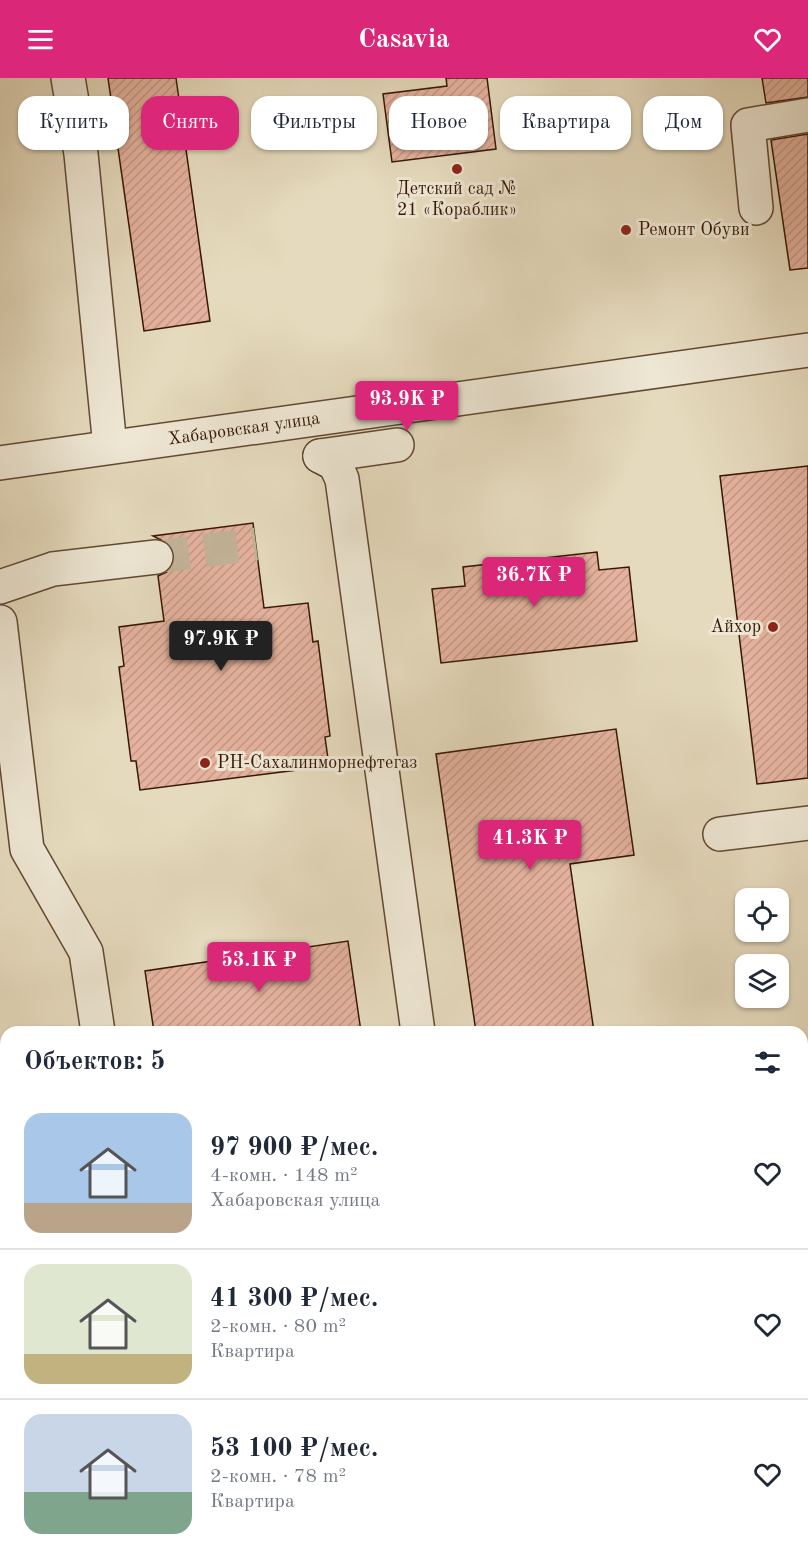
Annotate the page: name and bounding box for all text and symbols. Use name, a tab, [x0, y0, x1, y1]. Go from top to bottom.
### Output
icon: menu	[24, 23, 57, 56]
icon: heart	[751, 23, 784, 56]
text: Casavia	[358, 26, 450, 53]
chip: Купить	[18, 96, 129, 150]
chip: Снять	[141, 96, 239, 150]
chip: Фильтры	[251, 96, 377, 150]
chip: Новое	[389, 96, 488, 150]
chip: Квартира	[500, 96, 631, 150]
chip: Дом	[643, 96, 723, 150]
marker: Детский сад № 21 «Кораблик»	[450, 162, 464, 176]
place label: Детский сад № 21 «Кораблик»	[396, 180, 518, 219]
place label: Ремонт Обуви	[638, 221, 750, 239]
marker: Ремонт Обуви	[619, 223, 633, 237]
pin: 93.9K ₽	[352, 381, 462, 432]
text: 93.9K ₽	[369, 390, 445, 410]
street label: Хабаровская улица	[167, 409, 321, 449]
pin: 36.7K ₽	[479, 557, 589, 608]
text: 36.7K ₽	[496, 566, 572, 586]
place label: Айхор	[710, 618, 761, 636]
marker: Айхор	[766, 620, 780, 634]
pin: 97.9K ₽	[166, 621, 276, 672]
text: 97.9K ₽	[183, 630, 259, 650]
place label: РН-Сахалинморнефтегаз	[217, 754, 418, 773]
marker: РН-Сахалинморнефтегаз	[198, 756, 212, 770]
pin: 41.3K ₽	[475, 820, 585, 871]
text: 41.3K ₽	[492, 829, 568, 849]
map controls	[735, 888, 789, 1008]
button: locate	[735, 888, 789, 942]
pin: 53.1K ₽	[204, 942, 314, 993]
text: 53.1K ₽	[221, 951, 297, 971]
button: layers	[735, 954, 789, 1008]
icon: filters	[751, 1046, 784, 1079]
text: Объектов: 5	[24, 1049, 165, 1075]
text: 97 900 ₽/мес.	[210, 1135, 378, 1161]
icon: home	[72, 1137, 144, 1209]
icon: heart	[751, 1157, 784, 1190]
text: 4-комн. · 148 m²	[210, 1166, 358, 1186]
text: Хабаровская улица	[210, 1191, 380, 1211]
text: 41 300 ₽/мес.	[210, 1286, 378, 1312]
icon: home	[72, 1288, 144, 1360]
icon: heart	[751, 1308, 784, 1341]
text: 2-комн. · 80 m²	[210, 1317, 346, 1337]
text: Квартира	[210, 1342, 295, 1362]
text: 53 100 ₽/мес.	[210, 1436, 378, 1462]
icon: home	[72, 1438, 144, 1510]
icon: heart	[751, 1458, 784, 1491]
text: 2-комн. · 78 m²	[210, 1467, 346, 1487]
text: Квартира	[210, 1492, 295, 1512]

